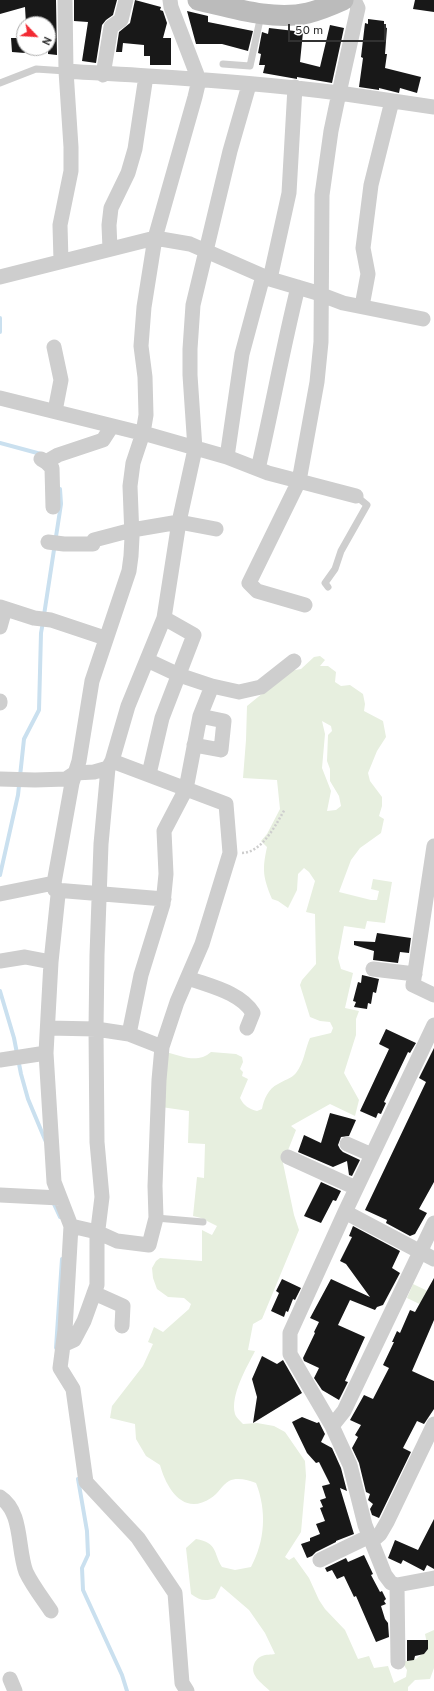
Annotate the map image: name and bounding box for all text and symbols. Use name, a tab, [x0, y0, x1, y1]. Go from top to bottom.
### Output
north arrow	[16, 16, 56, 56]
scale bar	[290, 16, 388, 42]
text: 50 m	[295, 23, 323, 39]
text: N	[38, 34, 54, 47]

